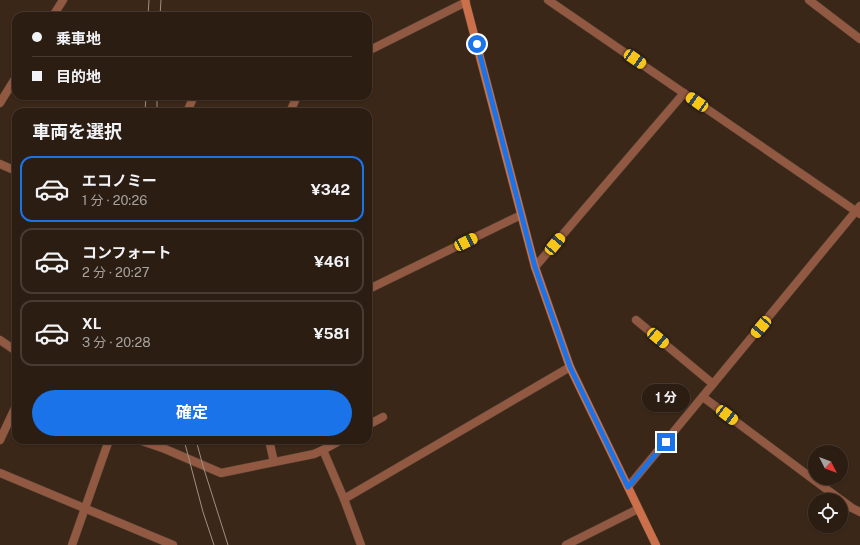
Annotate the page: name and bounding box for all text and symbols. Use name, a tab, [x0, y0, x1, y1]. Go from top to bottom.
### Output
text: 乗車地	[56, 30, 101, 47]
route start	[468, 35, 486, 53]
car	[622, 47, 648, 71]
text: 目的地	[56, 68, 101, 85]
car	[684, 90, 710, 114]
text: 車両を選択	[32, 121, 122, 142]
icon: car	[34, 171, 70, 207]
text: エコノミー	[82, 172, 157, 189]
text: ¥342	[311, 181, 350, 198]
text: 1 分 · 20:26	[82, 193, 147, 208]
car	[453, 231, 479, 253]
car	[543, 231, 567, 257]
icon: car	[34, 243, 70, 279]
text: コンフォート	[82, 244, 172, 261]
text: ¥461	[314, 253, 350, 270]
text: 2 分 · 20:27	[82, 265, 150, 280]
car	[749, 314, 773, 340]
icon: car	[34, 315, 70, 351]
text: XL	[82, 315, 101, 332]
text: ¥581	[314, 325, 350, 342]
car	[645, 326, 671, 350]
text: 3 分 · 20:28	[82, 335, 151, 350]
callout: 1 分	[642, 384, 690, 412]
button: 確定	[32, 390, 352, 436]
text: 1 分	[655, 390, 677, 405]
car	[714, 403, 740, 427]
route end	[657, 433, 675, 451]
north arrow	[808, 445, 848, 485]
map controls	[808, 445, 848, 533]
button: locate	[808, 493, 848, 533]

